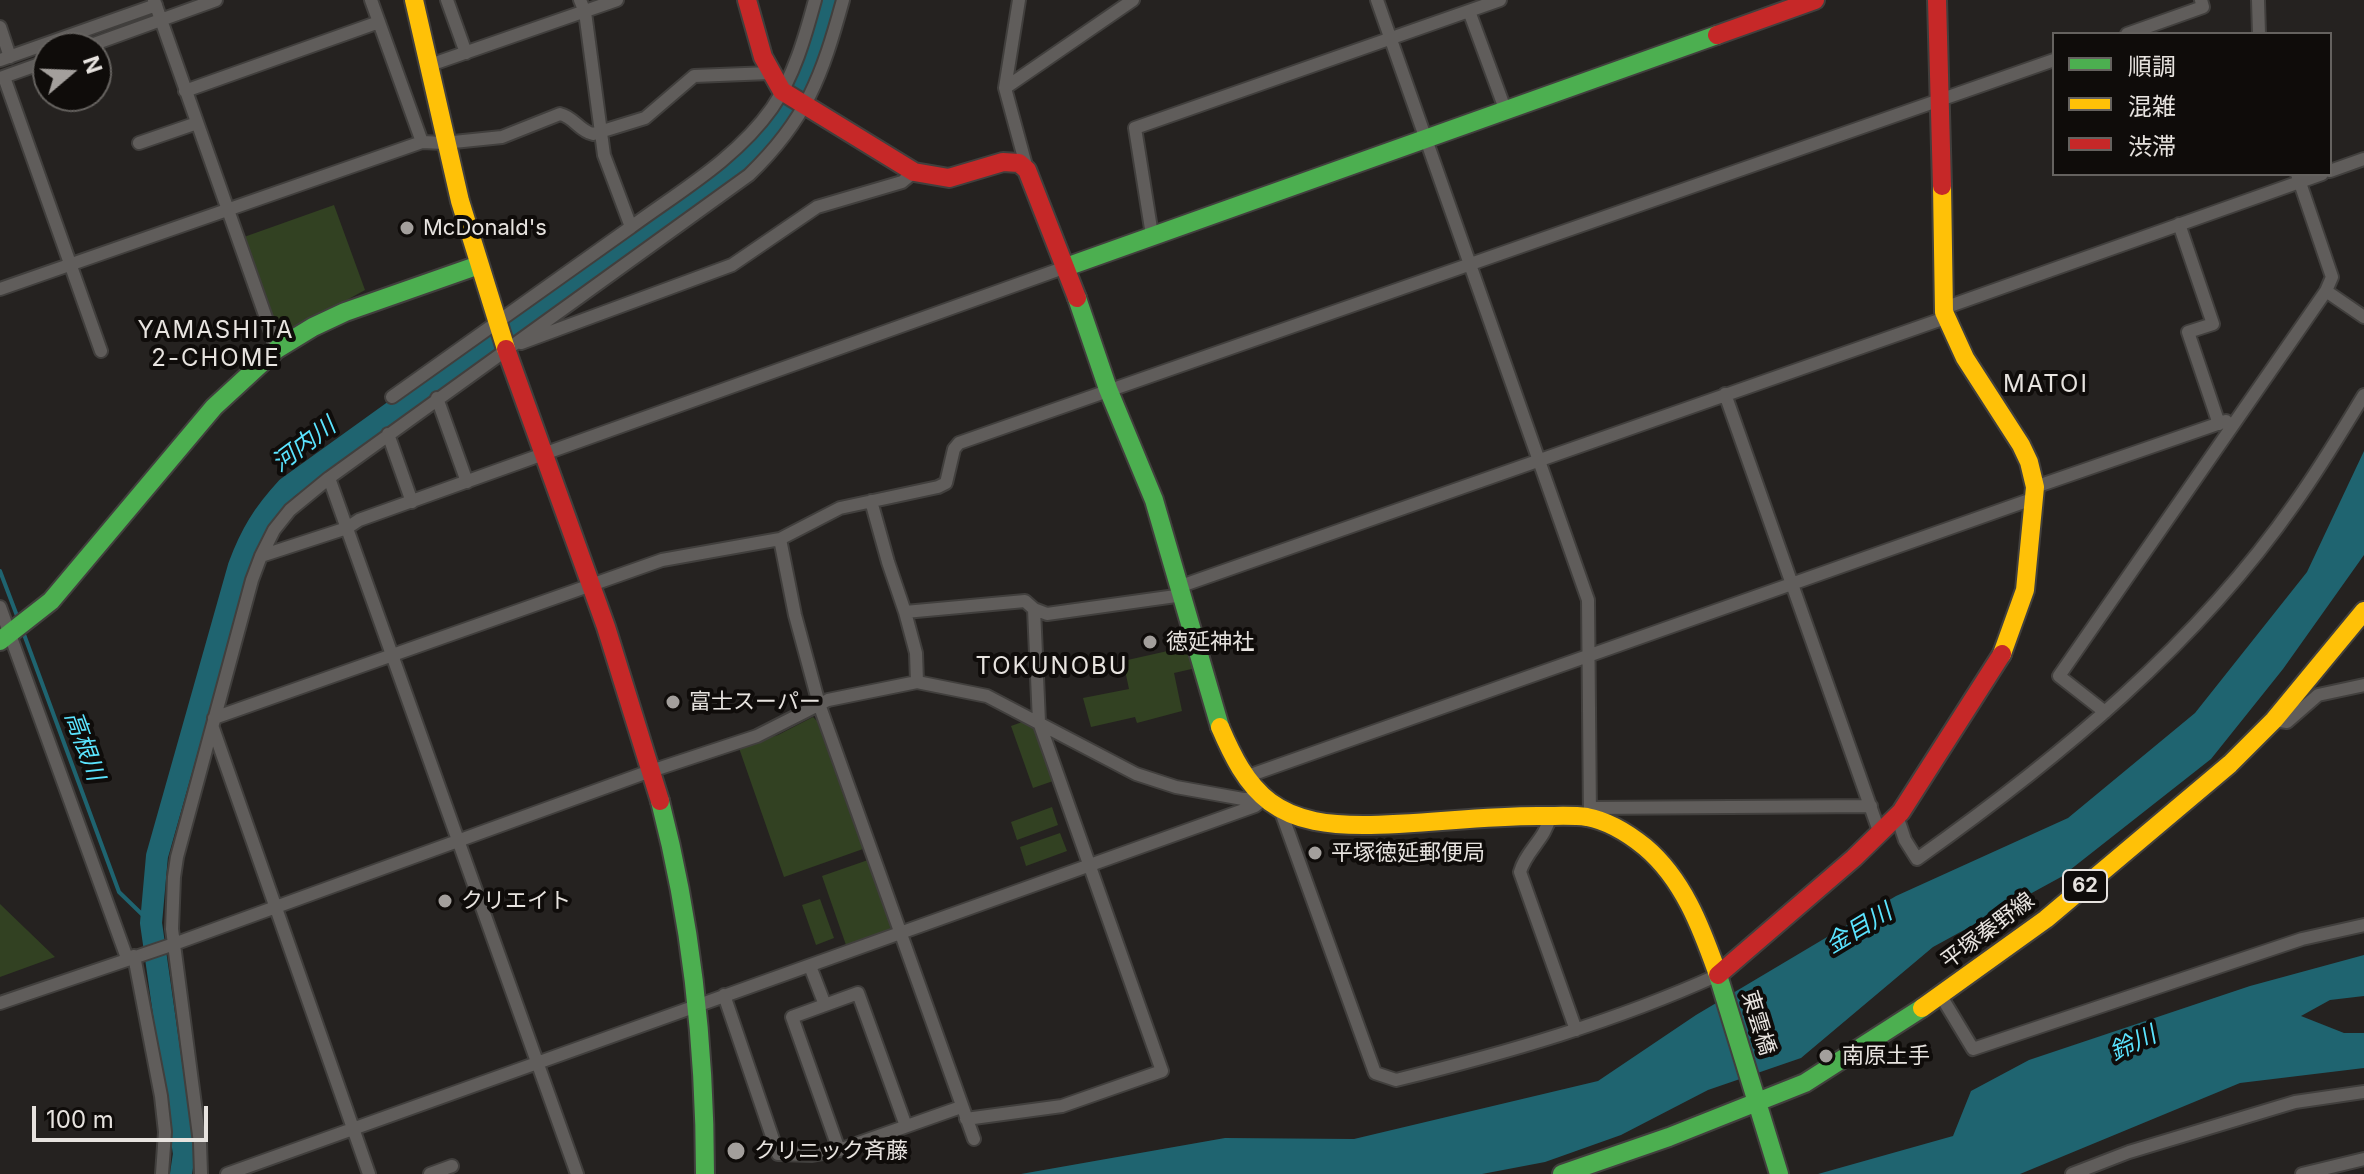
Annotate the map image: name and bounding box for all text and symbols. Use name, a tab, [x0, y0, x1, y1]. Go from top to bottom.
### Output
north arrow	[32, 32, 112, 112]
legend	[2052, 32, 2332, 176]
text: 順調	[2128, 52, 2176, 81]
text: N	[78, 53, 108, 77]
text: 混雑	[2128, 92, 2176, 121]
text: 渋滞	[2128, 132, 2176, 161]
place label: McDonald's	[423, 215, 547, 241]
marker: McDonald's	[398, 219, 416, 237]
district label: YAMASHITA 2-CHOME	[137, 317, 295, 373]
district label: MATOI	[2003, 371, 2089, 399]
water label: 河内川	[267, 412, 341, 478]
place label: 徳延神社	[1166, 629, 1254, 655]
marker: 徳延神社	[1141, 633, 1159, 651]
district label: TOKUNOBU	[975, 653, 1129, 681]
place label: 富士スーパー	[689, 689, 821, 715]
marker: 富士スーパー	[664, 693, 682, 711]
water label: 高根川	[58, 707, 110, 785]
place label: 平塚徳延郵便局	[1331, 840, 1485, 866]
marker: 平塚徳延郵便局	[1306, 844, 1324, 862]
road number: 62	[2063, 870, 2107, 902]
street label: 平塚秦野線	[1936, 887, 2040, 975]
place label: クリエイト	[461, 888, 571, 914]
marker: クリエイト	[436, 892, 454, 910]
water label: 金目川	[1821, 898, 1897, 960]
street label: 東雲橋	[1736, 988, 1780, 1058]
water label: 鈴川	[2105, 1021, 2161, 1067]
place label: 南原土手	[1842, 1043, 1930, 1069]
marker: 南原土手	[1817, 1047, 1835, 1065]
scale bar	[36, 1090, 212, 1140]
text: 100 m	[46, 1105, 114, 1134]
place label: クリニック斉藤	[754, 1138, 908, 1164]
marker: クリニック斉藤	[725, 1140, 747, 1162]

